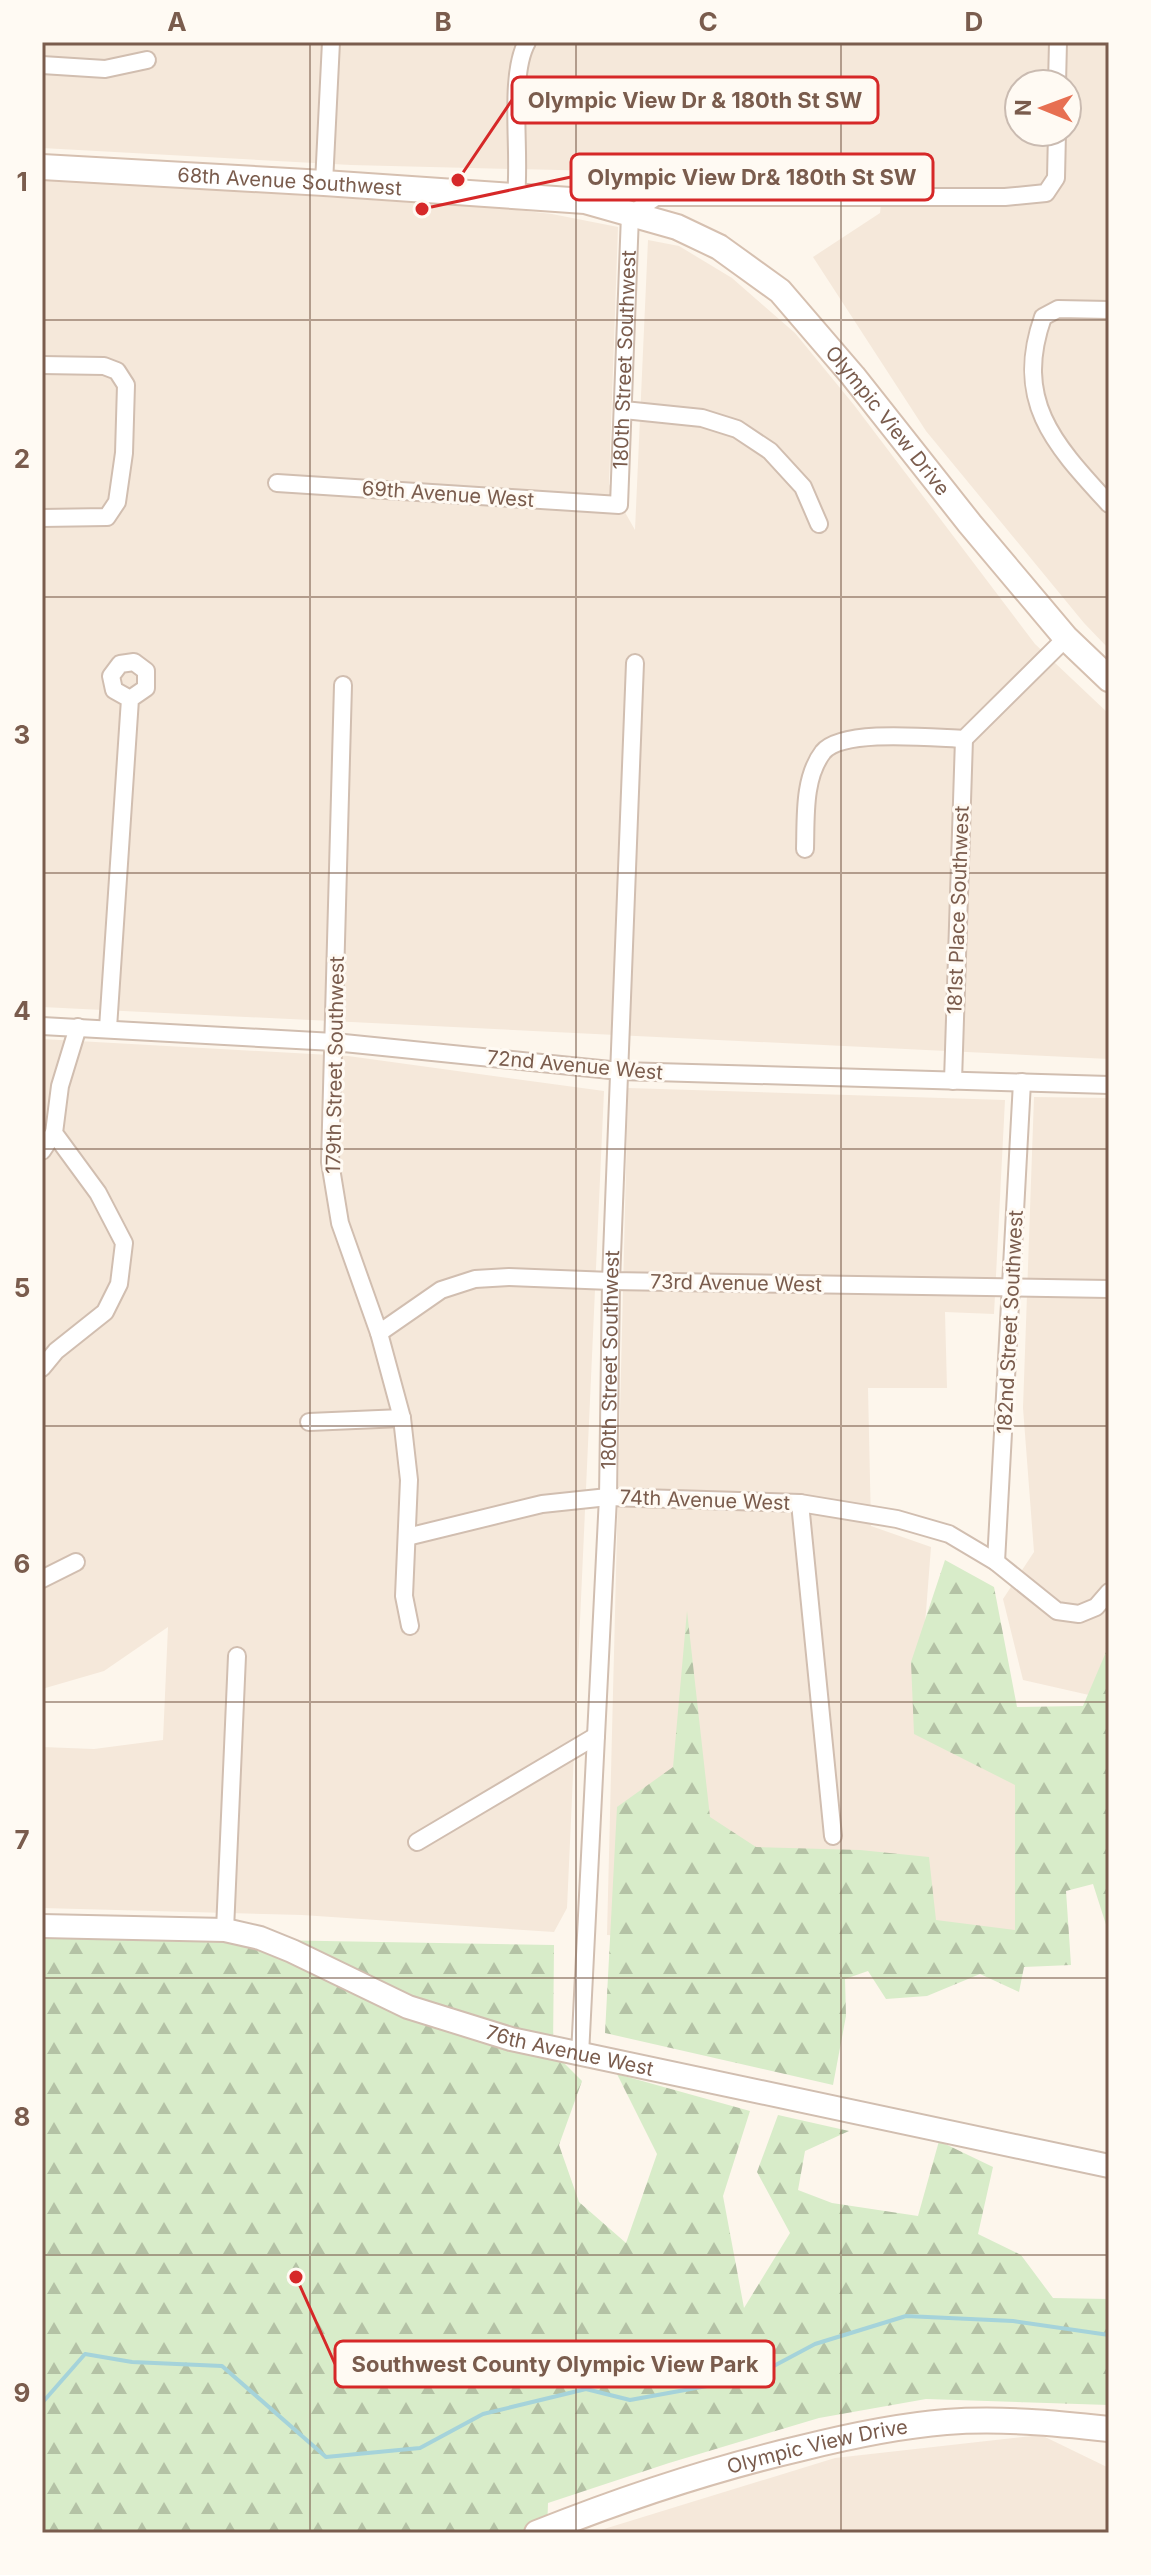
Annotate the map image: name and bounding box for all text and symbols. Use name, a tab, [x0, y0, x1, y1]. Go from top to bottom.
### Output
text: A	[167, 6, 187, 37]
text: B	[434, 6, 452, 37]
text: C	[698, 6, 718, 37]
text: D	[965, 6, 983, 37]
north arrow	[1003, 68, 1083, 148]
callout: Olympic View Dr & 180th St SW	[512, 77, 878, 123]
text: Olympic View Dr & 180th St SW	[528, 87, 862, 113]
text: N	[1010, 99, 1036, 116]
callout: Olympic View Dr& 180th St SW	[571, 154, 933, 200]
street label: 68th Avenue Southwest	[177, 163, 403, 200]
text: Olympic View Dr& 180th St SW	[587, 164, 917, 190]
text: 1	[16, 166, 28, 197]
street label: 180th Street Southwest	[608, 249, 641, 470]
street label: Olympic View Drive	[821, 341, 955, 500]
text: 2	[14, 443, 30, 474]
street label: 69th Avenue West	[361, 476, 535, 512]
text: 3	[14, 719, 30, 750]
street label: 181st Place Southwest	[942, 805, 974, 1015]
street label: 179th Street Southwest	[321, 955, 349, 1174]
text: 4	[13, 995, 31, 1026]
street label: 72nd Avenue West	[486, 1045, 664, 1085]
street label: 182nd Street Southwest	[992, 1209, 1028, 1435]
street label: 180th Street Southwest	[596, 1249, 624, 1470]
street label: 73rd Avenue West	[650, 1270, 823, 1297]
text: 5	[14, 1272, 30, 1303]
street label: 74th Avenue West	[619, 1485, 791, 1515]
text: 6	[14, 1548, 30, 1579]
text: 7	[14, 1824, 30, 1855]
street label: 76th Avenue West	[483, 2020, 656, 2081]
text: 8	[14, 2101, 30, 2132]
callout: Southwest County Olympic View Park	[335, 2341, 774, 2387]
text: Southwest County Olympic View Park	[351, 2351, 759, 2377]
text: 9	[14, 2377, 30, 2408]
street label: Olympic View Drive	[724, 2414, 909, 2479]

